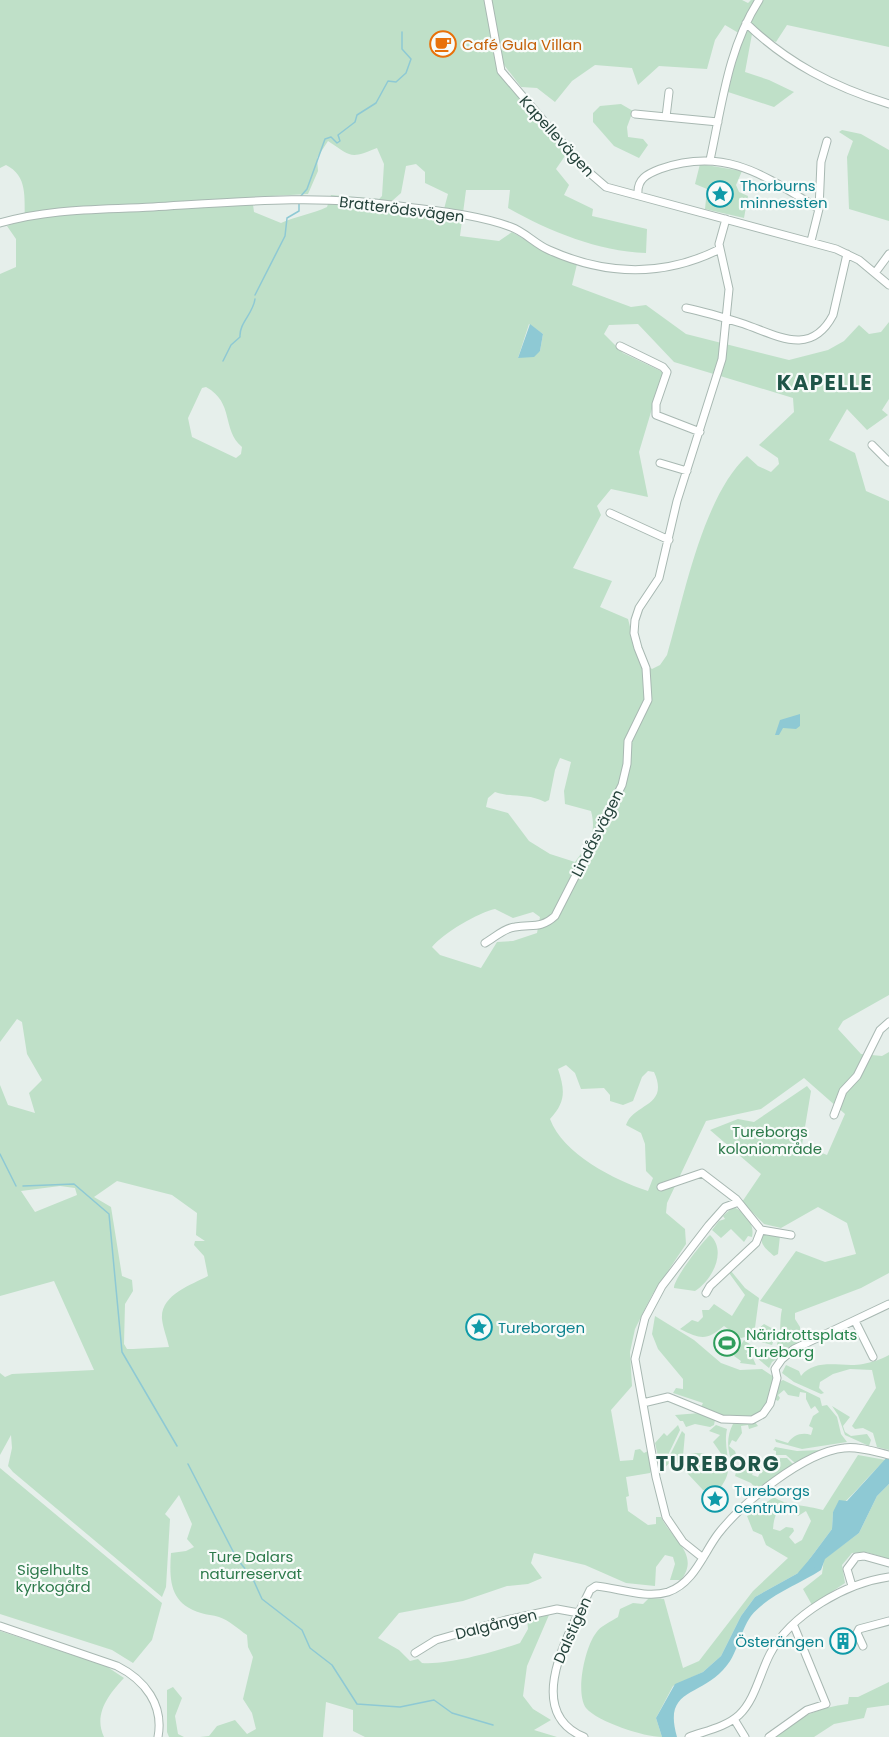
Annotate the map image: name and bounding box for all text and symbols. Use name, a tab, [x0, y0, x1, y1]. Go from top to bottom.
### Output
cafe icon: Café Gula Villan	[428, 29, 458, 59]
place label: Café Gula Villan	[462, 34, 582, 55]
street label: Kapellevägen	[515, 91, 599, 181]
place label: Thorburns minnessten	[740, 175, 828, 213]
place icon: Thorburns minnessten	[705, 179, 735, 209]
street label: Bratterödsvägen	[338, 191, 466, 227]
district label: KAPELLE	[777, 368, 873, 397]
street label: Lindåsvägen	[566, 786, 628, 880]
park label: Tureborgs koloniområde	[718, 1121, 822, 1159]
place icon: Tureborgen	[464, 1312, 494, 1342]
place label: Tureborgen	[498, 1317, 585, 1338]
place label: Näridrottsplats Tureborg	[746, 1324, 857, 1362]
sports icon: Näridrottsplats Tureborg	[712, 1328, 742, 1358]
district label: TUREBORG	[656, 1449, 780, 1478]
place label: Tureborgs centrum	[734, 1480, 810, 1518]
place icon: Tureborgs centrum	[700, 1484, 730, 1514]
park label: Ture Dalars naturreservat	[200, 1546, 302, 1584]
park label: Sigelhults kyrkogård	[15, 1559, 91, 1597]
street label: Dalstigen	[548, 1594, 596, 1666]
street label: Dalgången	[453, 1604, 539, 1644]
building icon: Österängen	[828, 1626, 858, 1656]
place label: Österängen	[735, 1631, 824, 1652]

